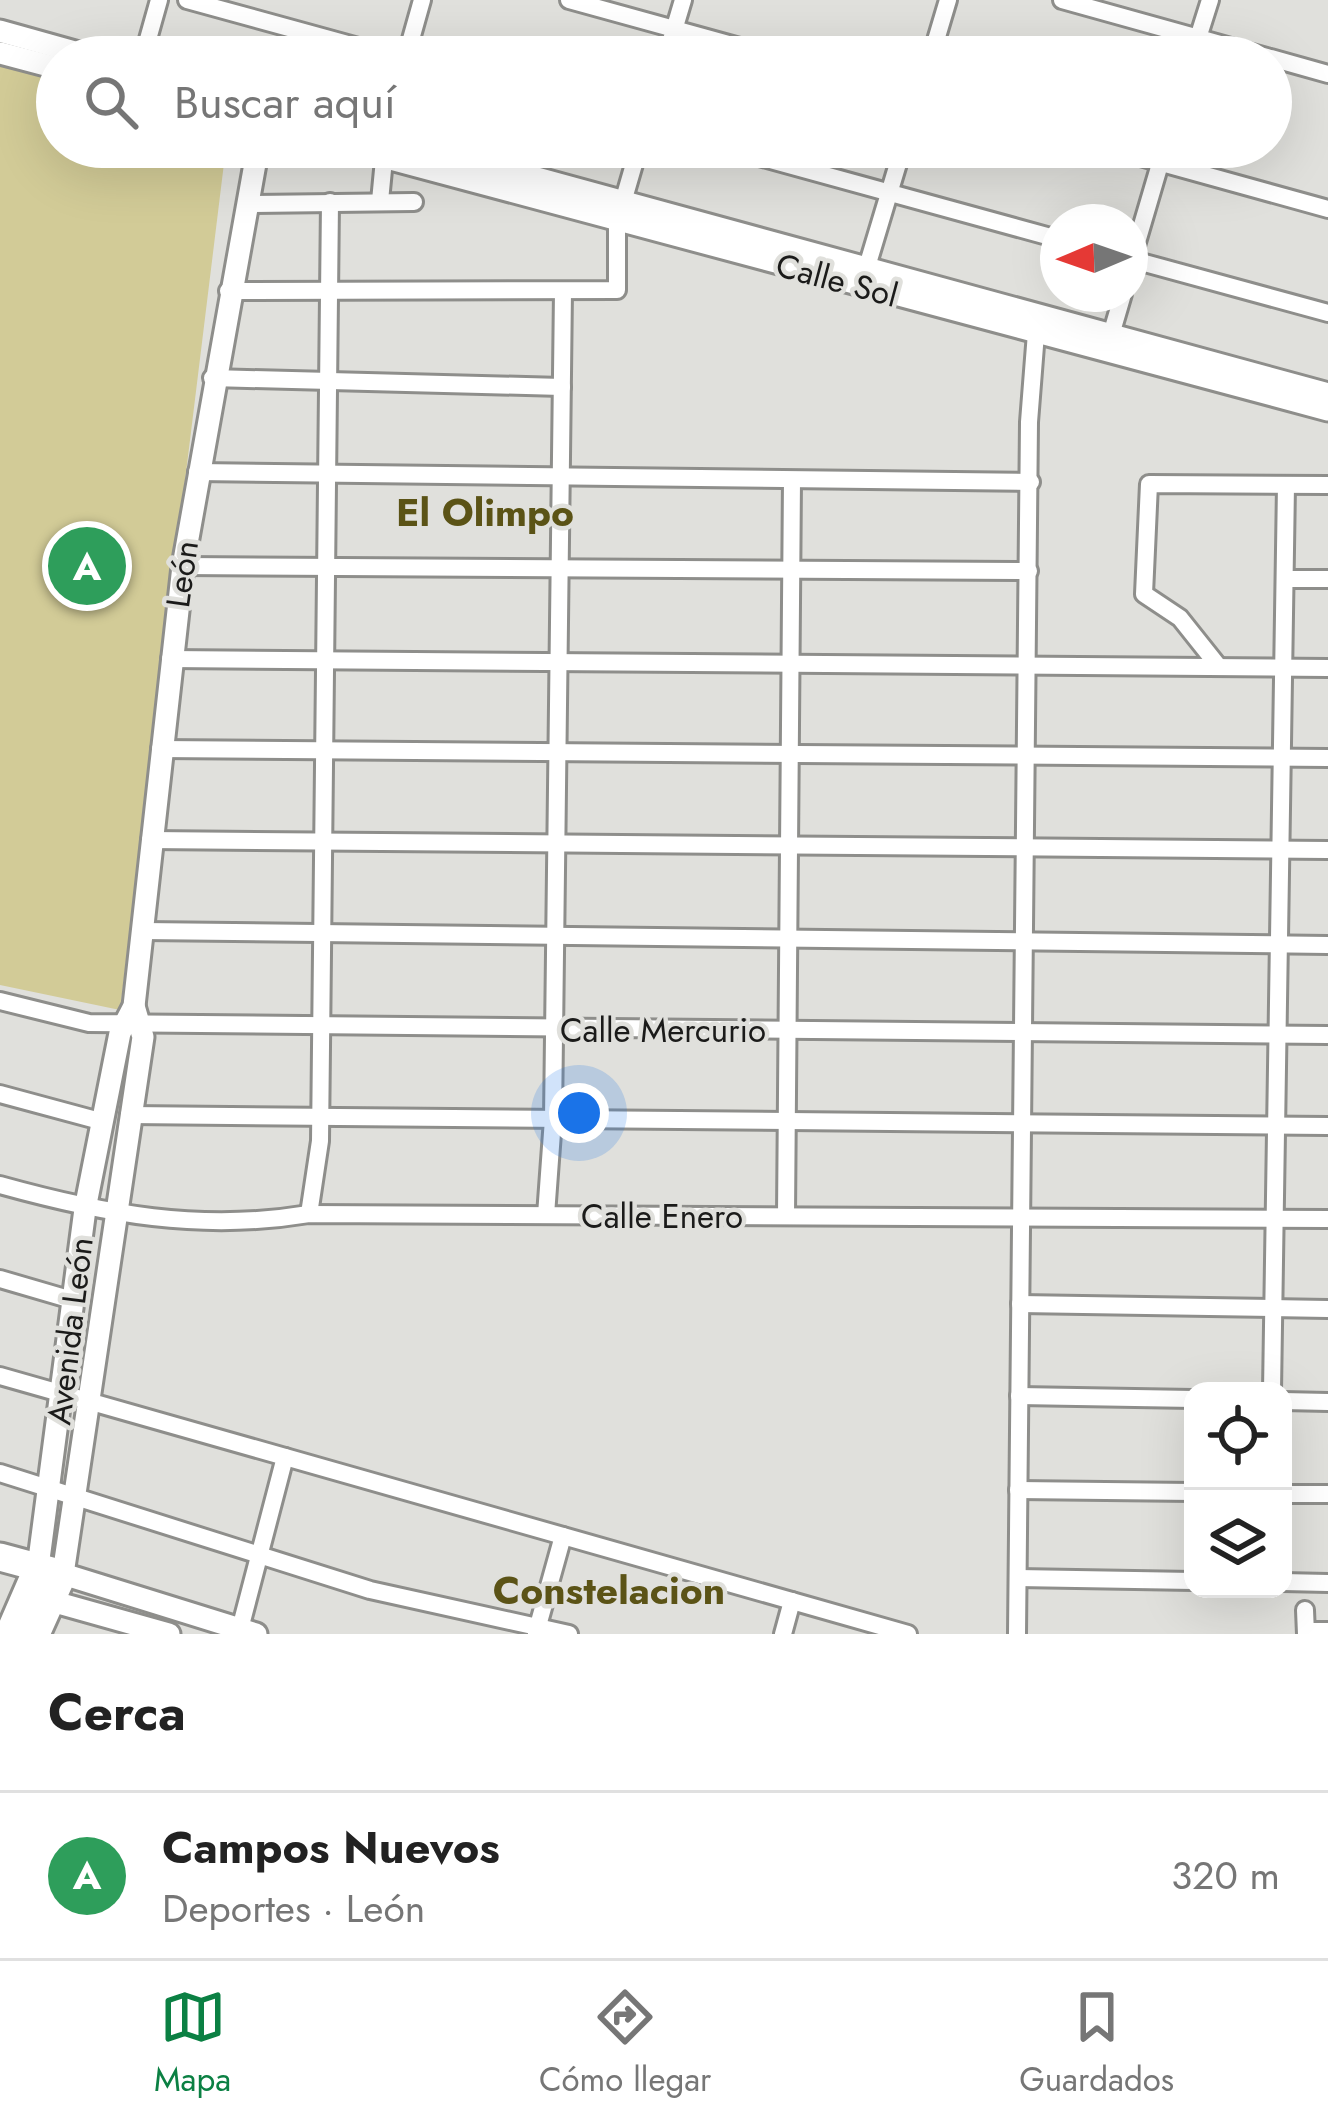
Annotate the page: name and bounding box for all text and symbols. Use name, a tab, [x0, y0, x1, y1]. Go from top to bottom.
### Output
search box	[36, 36, 1292, 168]
icon: search	[78, 69, 144, 135]
text: Buscar aquí	[174, 70, 396, 135]
north arrow	[1040, 204, 1148, 312]
street label: Calle Sol	[771, 241, 903, 319]
district label: El Olimpo	[396, 484, 574, 541]
pin: A	[48, 521, 126, 611]
street label: León	[154, 537, 210, 611]
street label: Calle Mercurio	[560, 1007, 766, 1054]
your location	[549, 1083, 609, 1143]
street label: Calle Enero	[581, 1193, 743, 1240]
street label: Avenida León	[35, 1234, 105, 1428]
map controls	[1184, 1382, 1292, 1598]
button: locate	[1184, 1382, 1292, 1490]
button: layers	[1184, 1490, 1292, 1598]
district label: Constelacion	[493, 1562, 725, 1619]
text: Cerca	[48, 1675, 186, 1749]
text: Campos Nuevos	[162, 1815, 500, 1880]
text: A	[73, 1847, 101, 1904]
text: 320 m	[1171, 1847, 1280, 1904]
text: Deportes · León	[162, 1880, 425, 1937]
tab: Mapa	[154, 1984, 231, 2103]
tab: Cómo llegar	[539, 1984, 711, 2103]
tab: Guardados	[1019, 1984, 1174, 2103]

